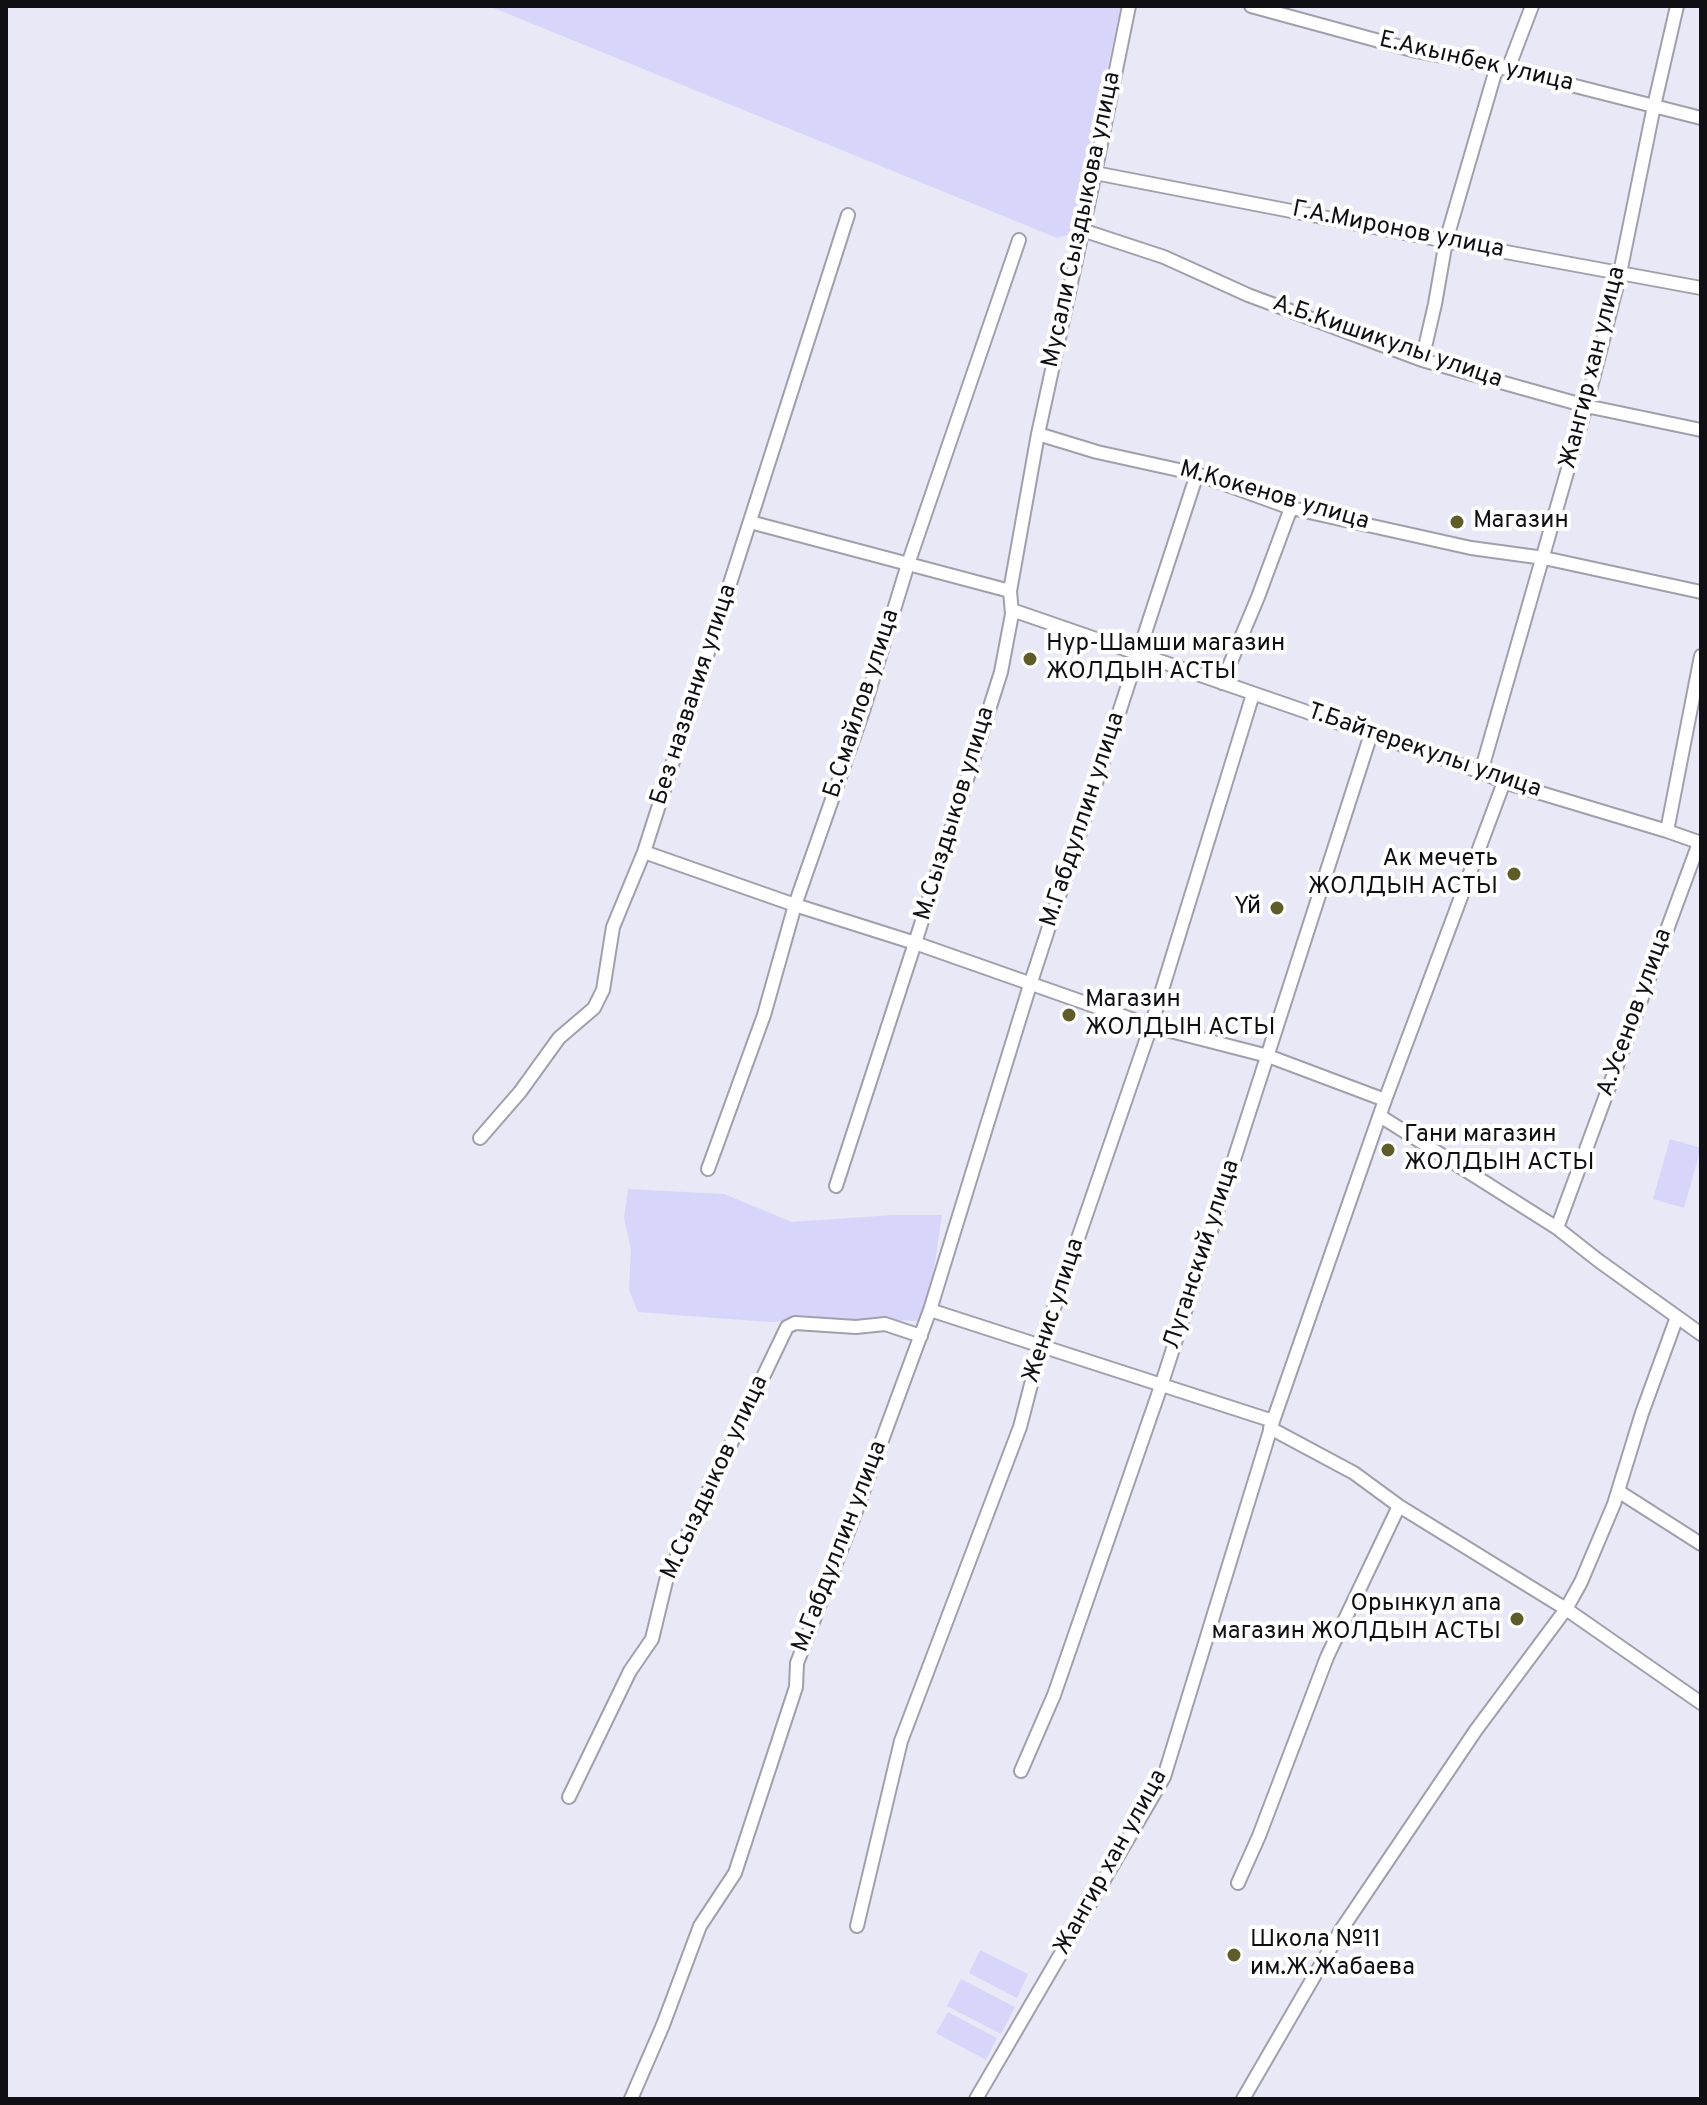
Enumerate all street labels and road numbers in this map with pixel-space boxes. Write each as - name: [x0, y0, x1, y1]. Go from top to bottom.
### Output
- street label: Е.Акынбек улица: [1376, 27, 1576, 99]
- street label: Мусали Сыздыкова улица: [1038, 69, 1128, 371]
- street label: Г.А.Миронов улица: [1290, 196, 1506, 266]
- street label: Жангир хан улица: [1555, 264, 1633, 472]
- street label: А.Б.Кишикулы улица: [1268, 290, 1506, 396]
- street label: М.Кокенов улица: [1176, 456, 1372, 538]
- street label: Без названия улица: [646, 581, 744, 809]
- street label: Б.Смайлов улица: [819, 606, 907, 802]
- street label: Т.Байтерекулы улица: [1303, 698, 1545, 806]
- street label: М.Сыздыков улица: [910, 704, 1002, 924]
- street label: М.Габдуллин улица: [1036, 709, 1132, 931]
- street label: А.Усенов улица: [1592, 925, 1680, 1101]
- street label: Луганский улица: [1159, 1157, 1247, 1353]
- street label: Женис улица: [1018, 1235, 1092, 1387]
- street label: М.Сыздыков улица: [656, 1371, 776, 1585]
- street label: М.Габдуллин улица: [787, 1437, 895, 1657]
- street label: Жангир хан улица: [1049, 1765, 1175, 1961]

